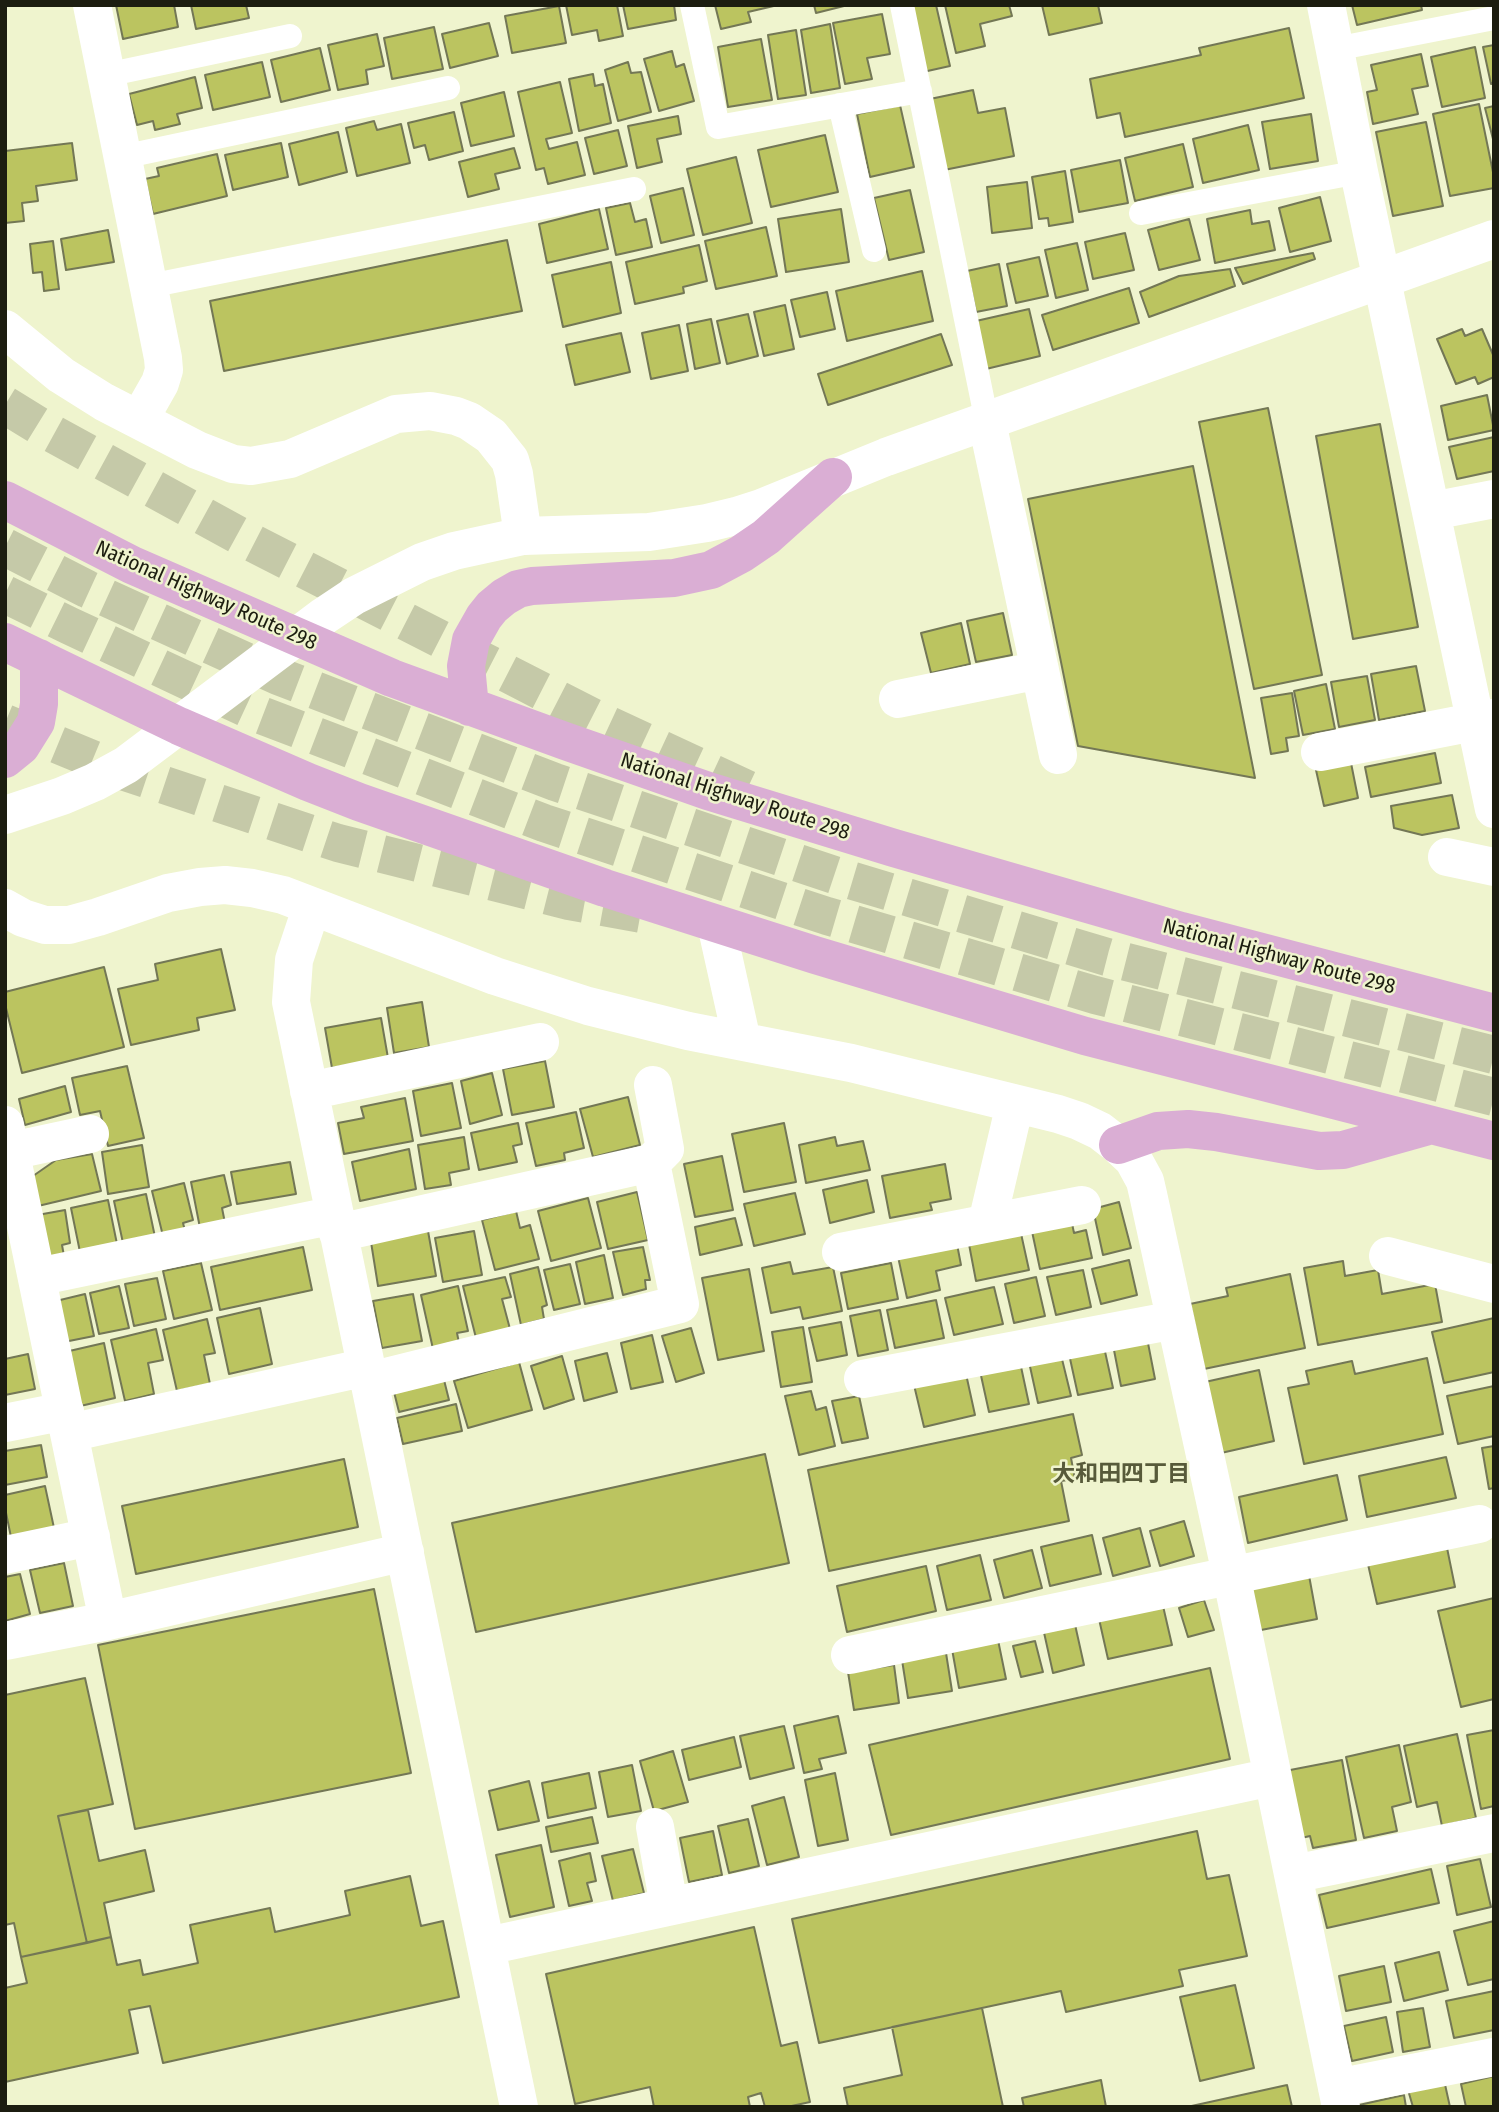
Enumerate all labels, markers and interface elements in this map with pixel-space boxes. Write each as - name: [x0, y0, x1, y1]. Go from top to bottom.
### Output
- street label: National Highway Route 298: [92, 536, 320, 656]
- street label: National Highway Route 298: [617, 748, 853, 846]
- street label: National Highway Route 298: [1160, 914, 1398, 1000]
- district label: 大和田四丁目: [1052, 1461, 1190, 1489]

